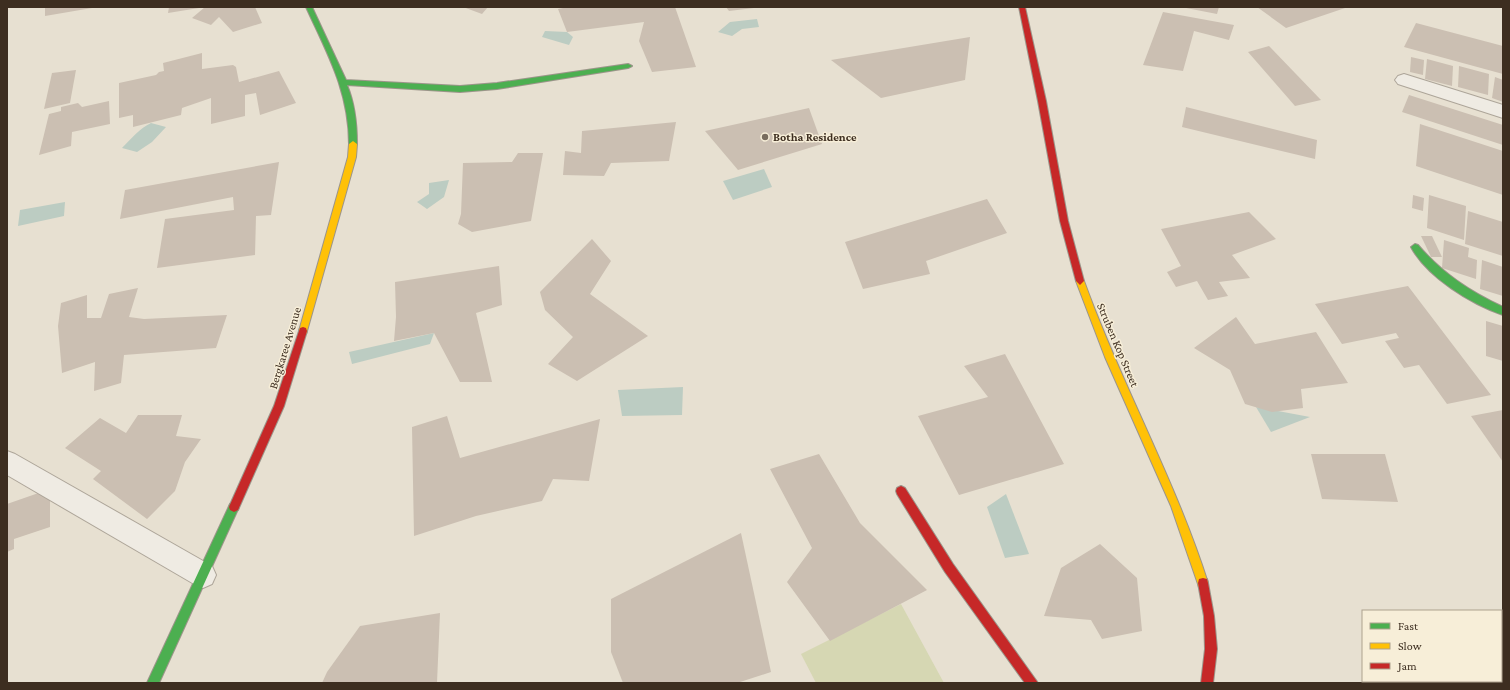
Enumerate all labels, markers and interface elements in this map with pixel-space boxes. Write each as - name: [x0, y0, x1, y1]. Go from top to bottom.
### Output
- place label: Botha Residence: [773, 130, 857, 144]
- marker: Botha Residence: [760, 132, 770, 142]
- street label: Struben Kop Street: [1094, 301, 1142, 390]
- street label: Bergkaree Avenue: [266, 305, 304, 391]
- legend: [1362, 610, 1502, 682]
- text: Fast: [1398, 619, 1419, 633]
- text: Slow: [1398, 639, 1422, 653]
- text: Jam: [1397, 659, 1417, 673]

